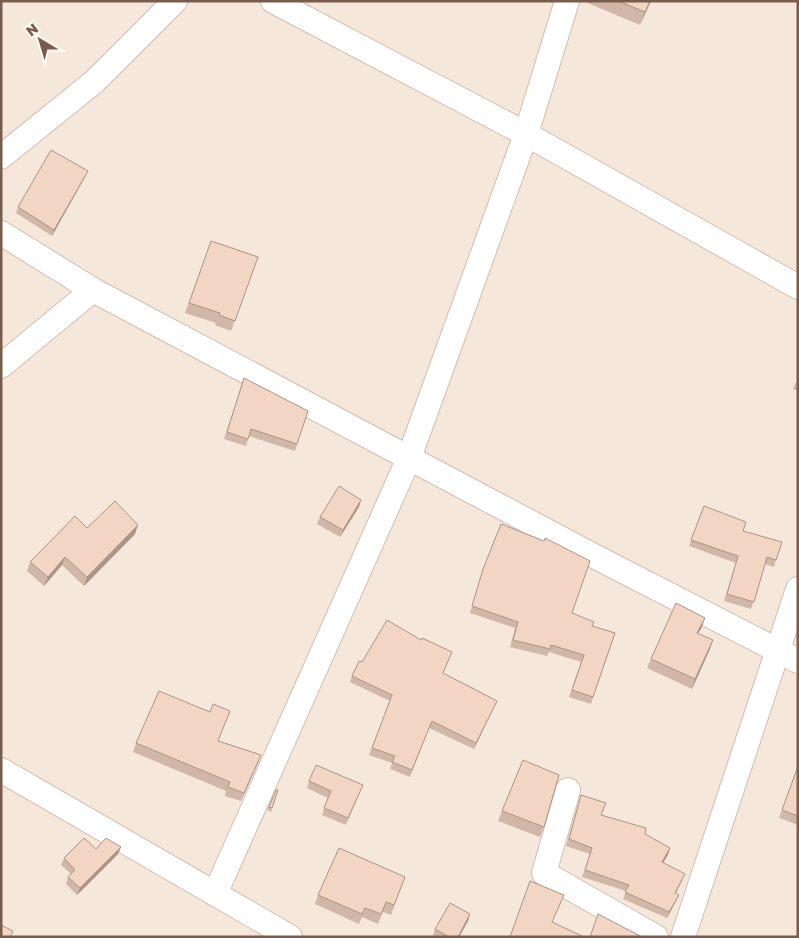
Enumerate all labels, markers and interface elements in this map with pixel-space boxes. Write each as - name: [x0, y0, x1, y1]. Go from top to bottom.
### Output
- north arrow: [15, 15, 65, 65]
- text: N: [22, 19, 41, 39]

